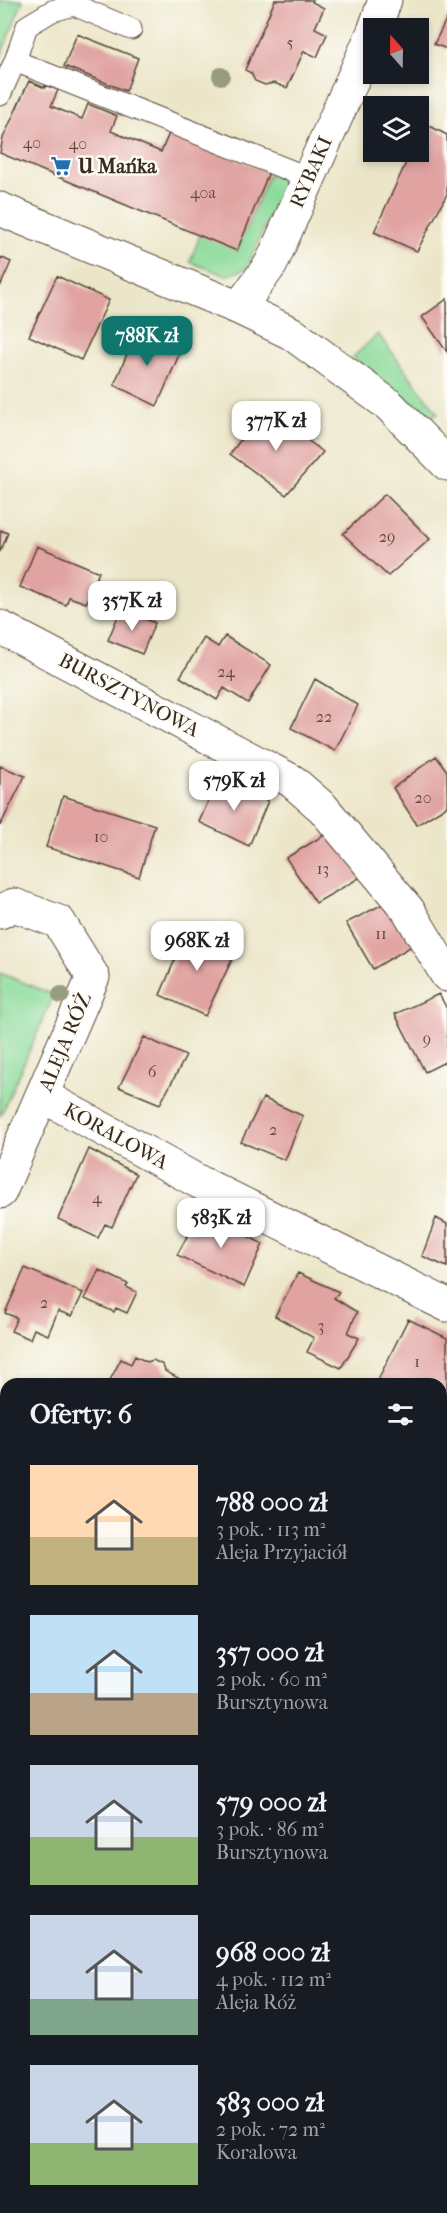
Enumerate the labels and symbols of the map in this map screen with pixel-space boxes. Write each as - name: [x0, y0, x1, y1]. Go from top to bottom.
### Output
- north arrow: [363, 18, 429, 84]
- house number: 5: [287, 33, 294, 52]
- house number: 40: [23, 133, 41, 152]
- street label: RYBAKI: [285, 133, 337, 211]
- house number: 40: [69, 134, 87, 153]
- supermarket icon: U Mańka: [49, 154, 73, 178]
- place label: U Mańka: [77, 155, 157, 178]
- house number: 40a: [190, 183, 216, 202]
- pin: 788K zł: [92, 316, 202, 367]
- pin: 377K zł: [221, 401, 331, 452]
- house number: 29: [379, 527, 395, 546]
- pin: 357K zł: [77, 581, 187, 632]
- street label: BURSZTYNOWA: [55, 648, 204, 742]
- house number: 24: [217, 662, 235, 681]
- house number: 22: [316, 707, 332, 726]
- pin: 579K zł: [179, 761, 289, 812]
- house number: 20: [414, 788, 432, 807]
- house number: 10: [94, 827, 108, 846]
- house number: 13: [317, 859, 329, 878]
- pin: 968K zł: [142, 921, 252, 972]
- house number: 11: [375, 924, 387, 943]
- street label: ALEJA RÓŻ: [32, 988, 96, 1096]
- house number: 9: [423, 1029, 431, 1048]
- house number: 6: [148, 1062, 157, 1081]
- street label: KORALOWA: [60, 1098, 173, 1175]
- house number: 2: [269, 1120, 277, 1139]
- house number: 4: [92, 1188, 102, 1207]
- pin: 583K zł: [166, 1198, 276, 1249]
- house number: 2: [40, 1293, 48, 1312]
- house number: 3: [318, 1316, 324, 1335]
- house number: 1: [414, 1352, 420, 1371]

